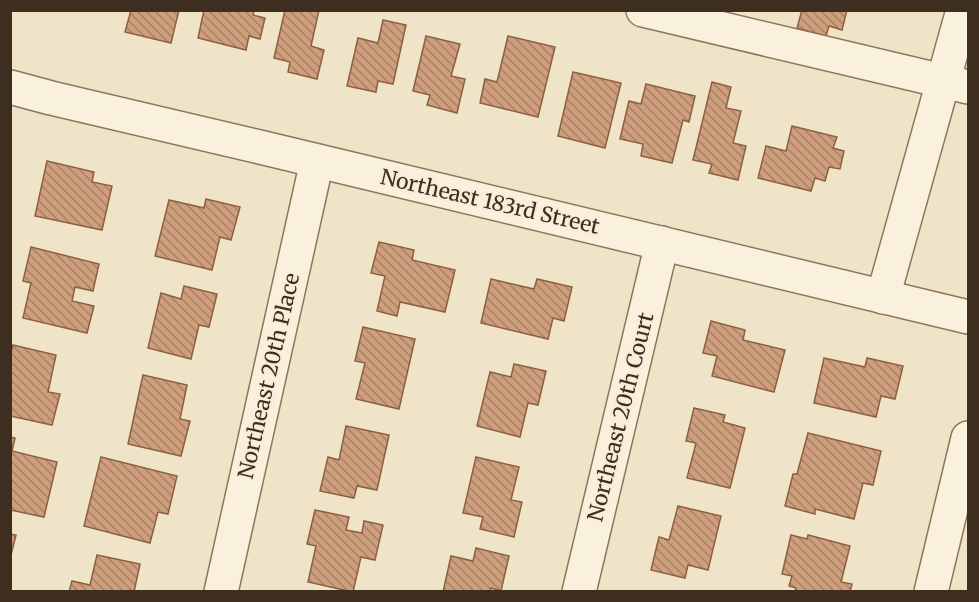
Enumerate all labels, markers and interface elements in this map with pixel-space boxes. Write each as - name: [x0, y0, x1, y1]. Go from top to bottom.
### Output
- street label: Northeast 183rd Street: [378, 163, 602, 240]
- street label: Northeast 20th Place: [232, 270, 305, 481]
- street label: Northeast 20th Court: [581, 310, 660, 524]

